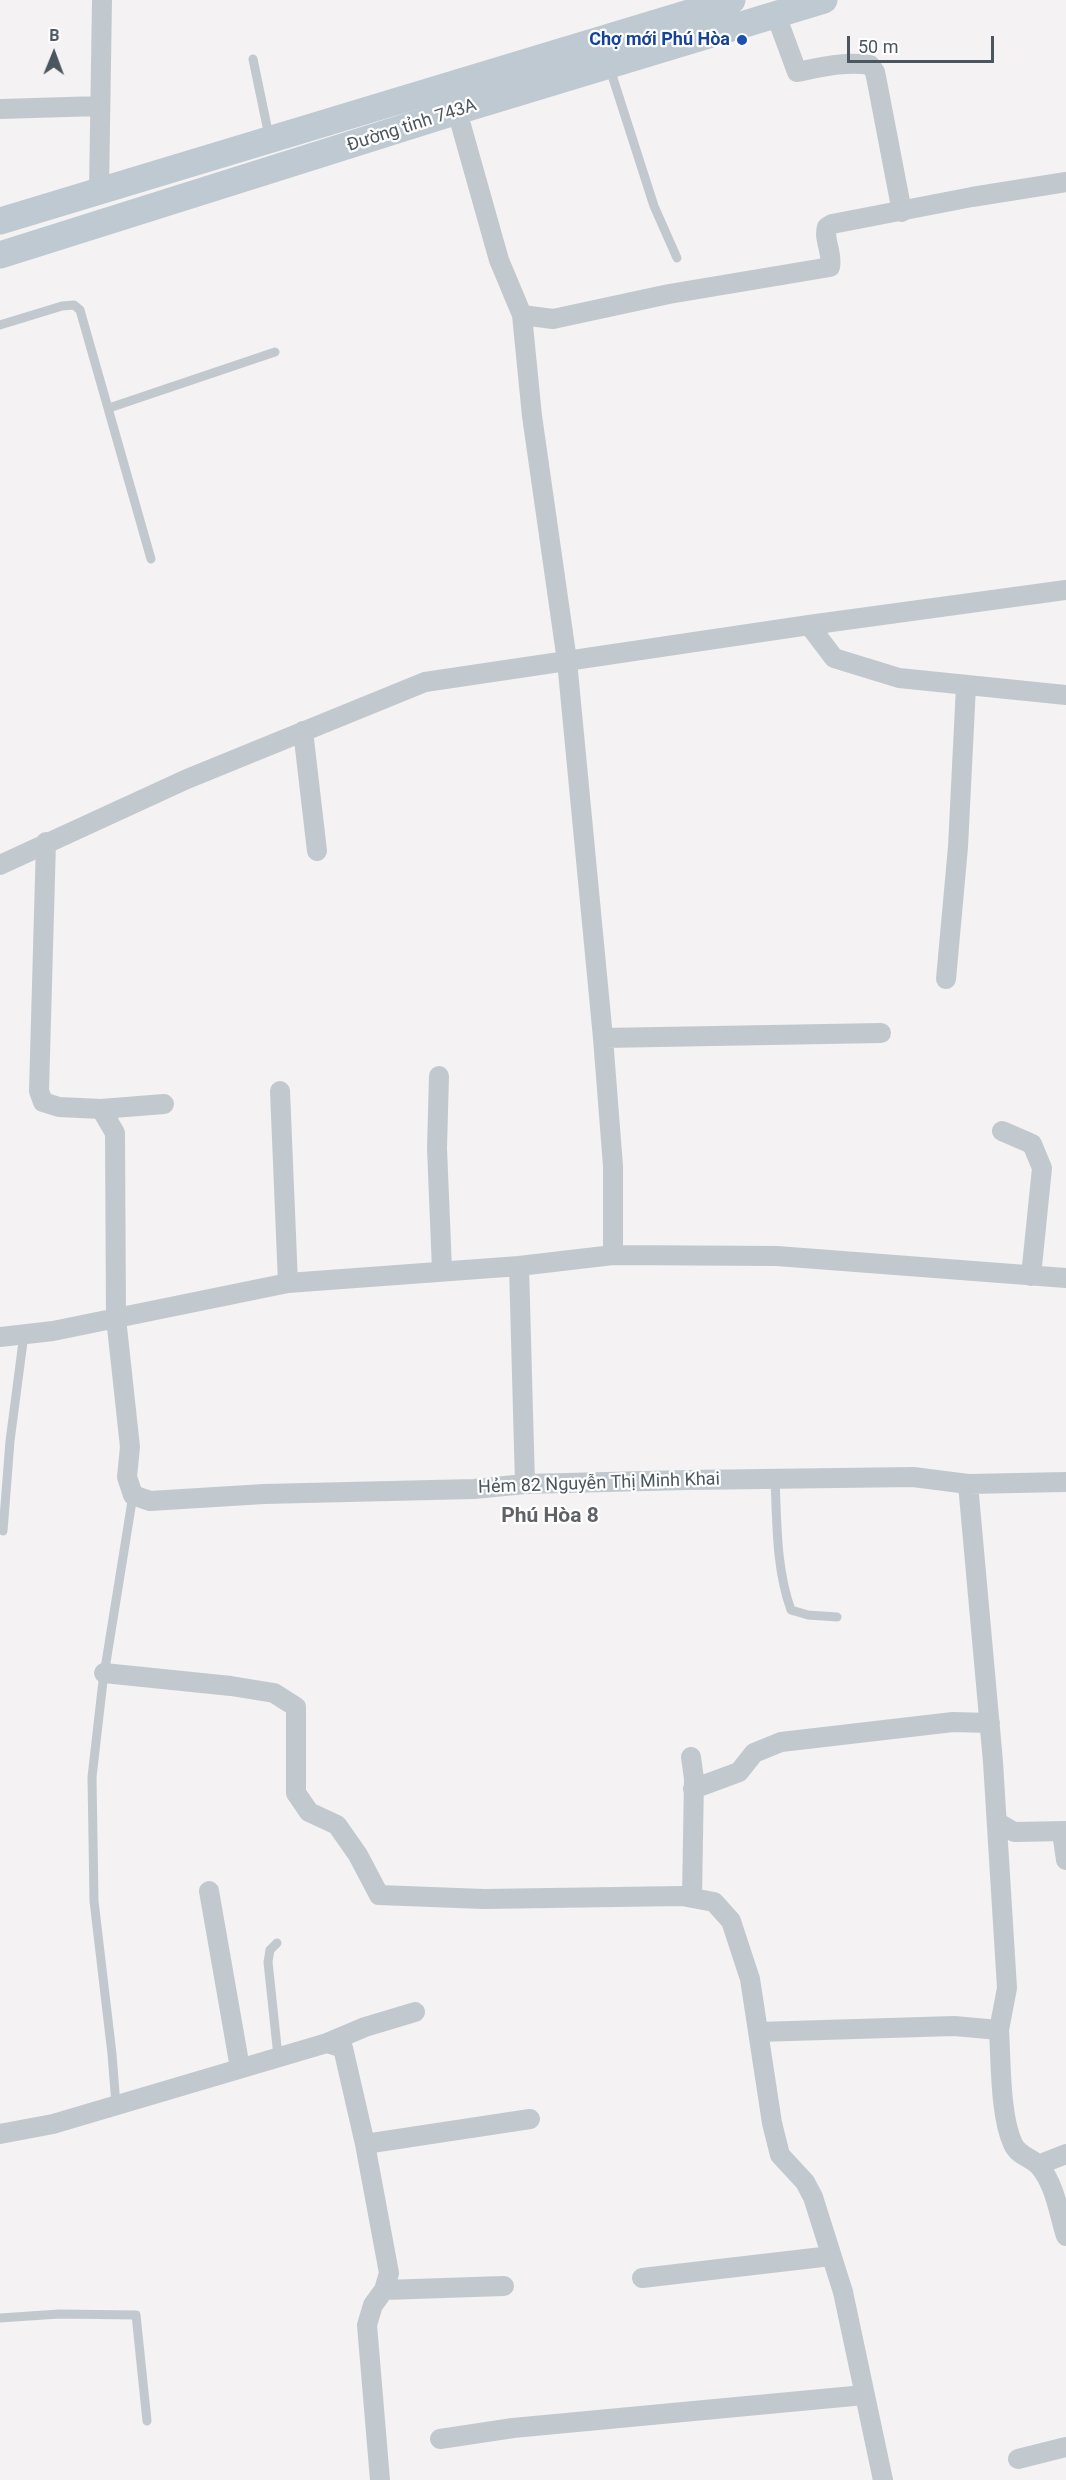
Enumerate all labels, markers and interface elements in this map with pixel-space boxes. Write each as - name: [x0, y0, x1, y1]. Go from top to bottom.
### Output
- north arrow: [24, 24, 84, 84]
- scale bar: [850, 24, 997, 62]
- text: B: [49, 26, 60, 45]
- place label: Chợ mới Phú Hòa: [589, 29, 730, 51]
- marker: Chợ mới Phú Hòa: [735, 33, 749, 47]
- text: 50 m: [858, 36, 898, 57]
- street label: Đường tỉnh 743A: [345, 95, 479, 157]
- street label: Hẻm 82 Nguyễn Thị Minh Khai: [478, 1469, 720, 1499]
- district label: Phú Hòa 8: [501, 1504, 599, 1530]

